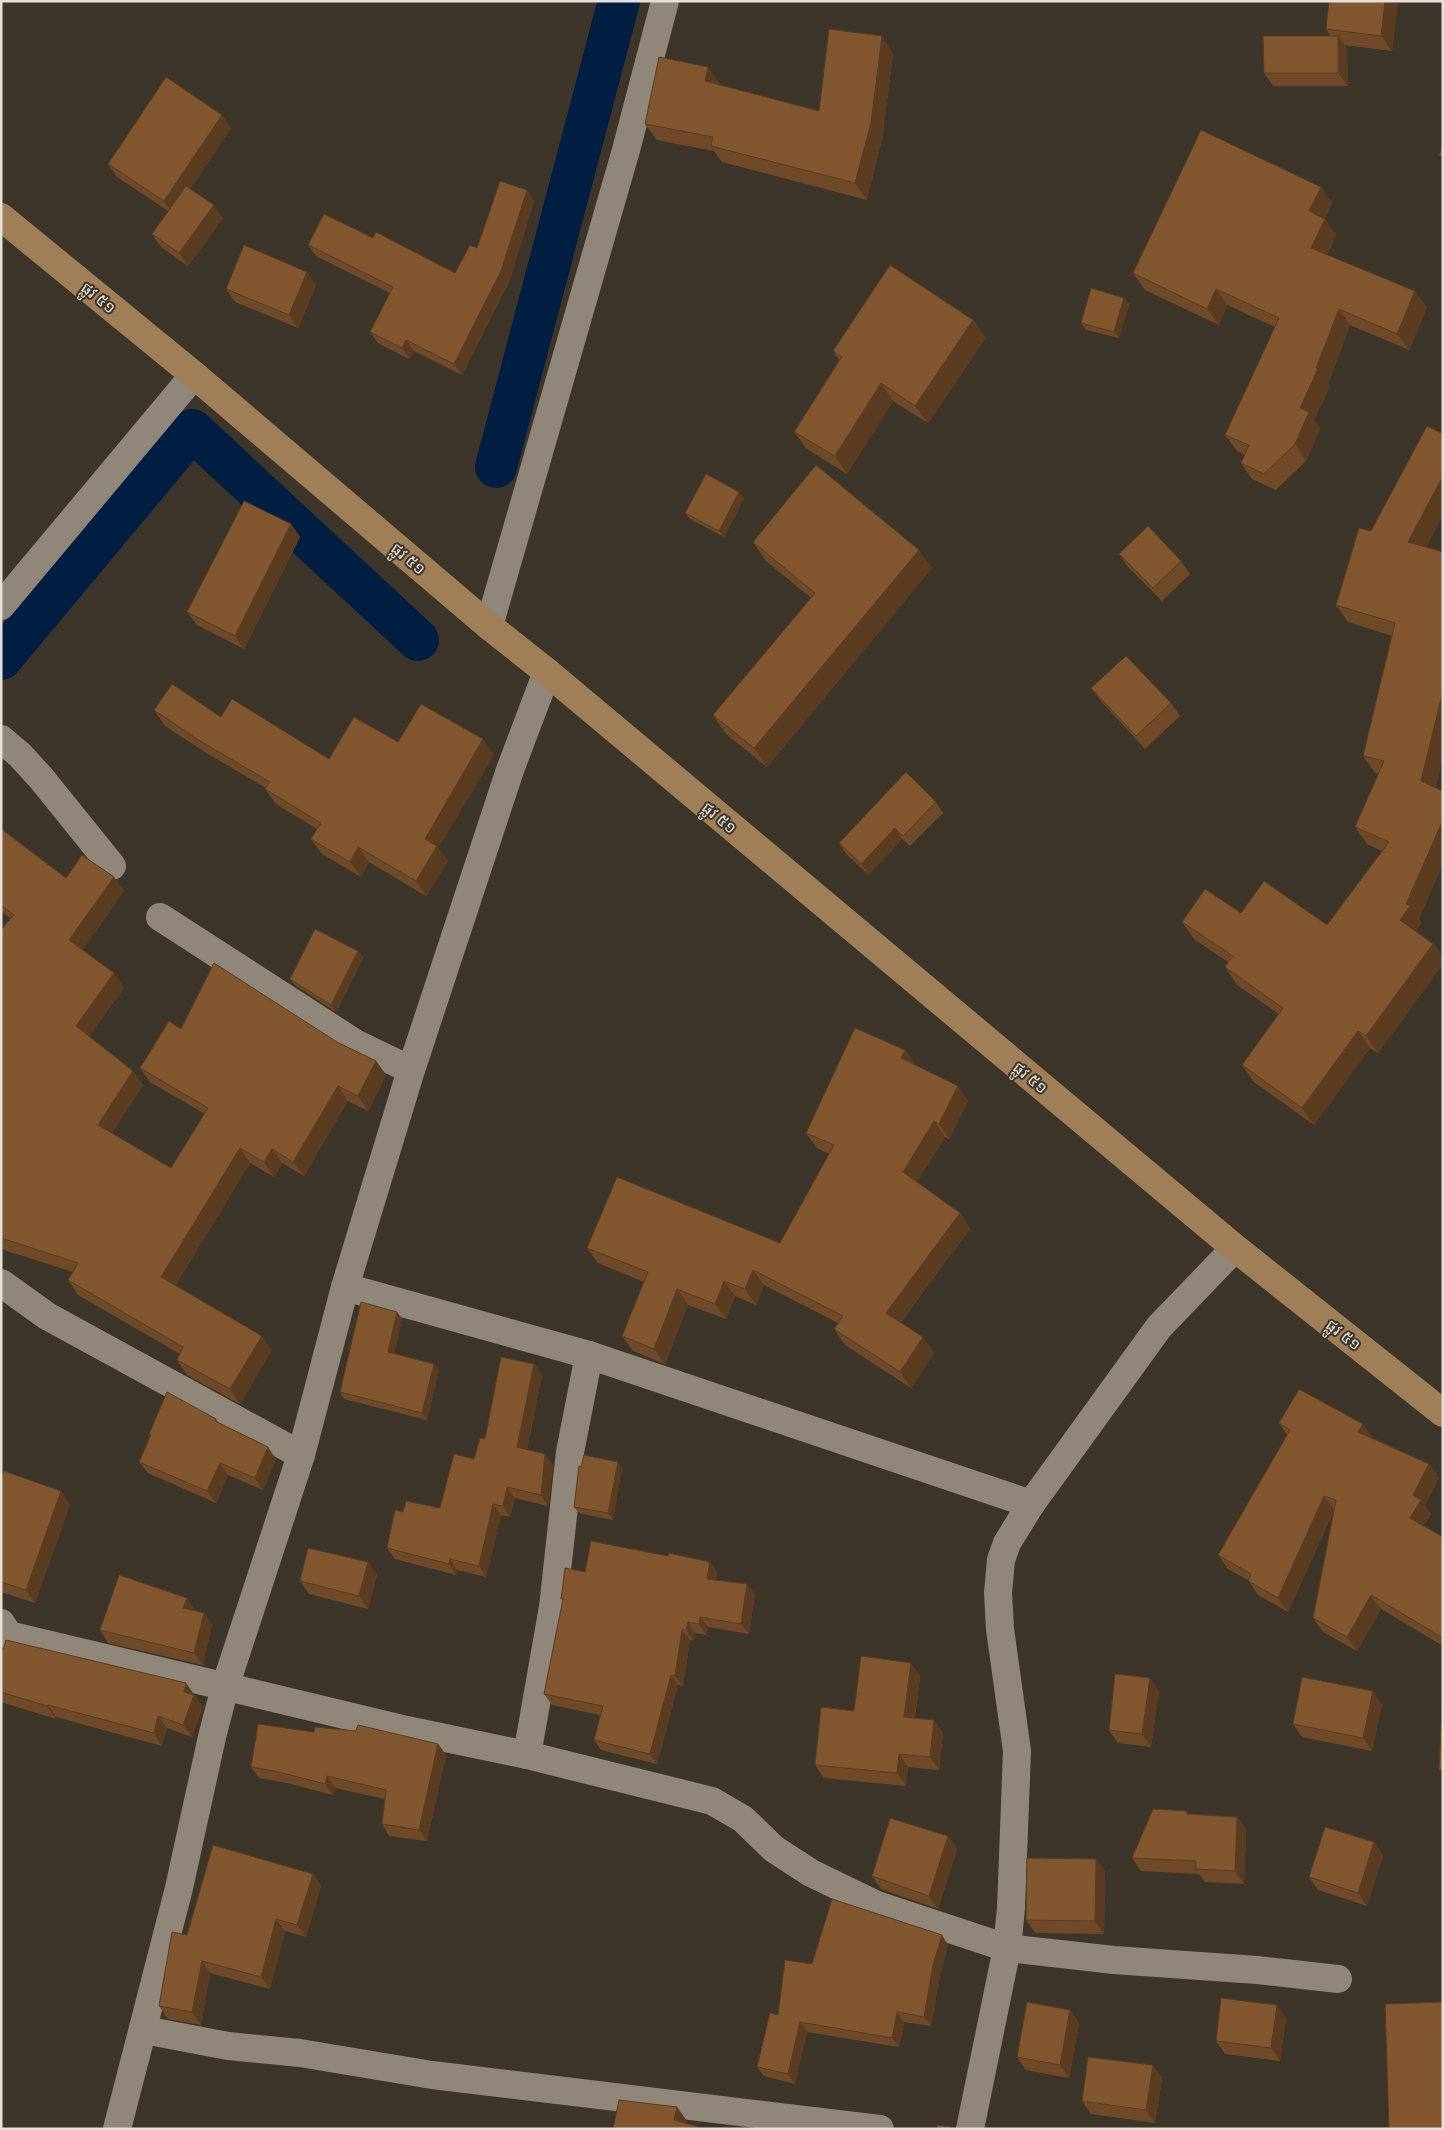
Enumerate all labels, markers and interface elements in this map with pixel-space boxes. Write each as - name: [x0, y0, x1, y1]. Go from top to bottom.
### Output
- street label: ផ្លូវ ៥១: [74, 277, 120, 321]
- street label: ផ្លូវ ៥១: [384, 538, 430, 582]
- street label: ផ្លូវ ៥១: [695, 797, 741, 841]
- street label: ផ្លូវ ៥១: [1006, 1057, 1052, 1101]
- street label: ផ្លូវ ៥១: [1319, 1314, 1365, 1358]

